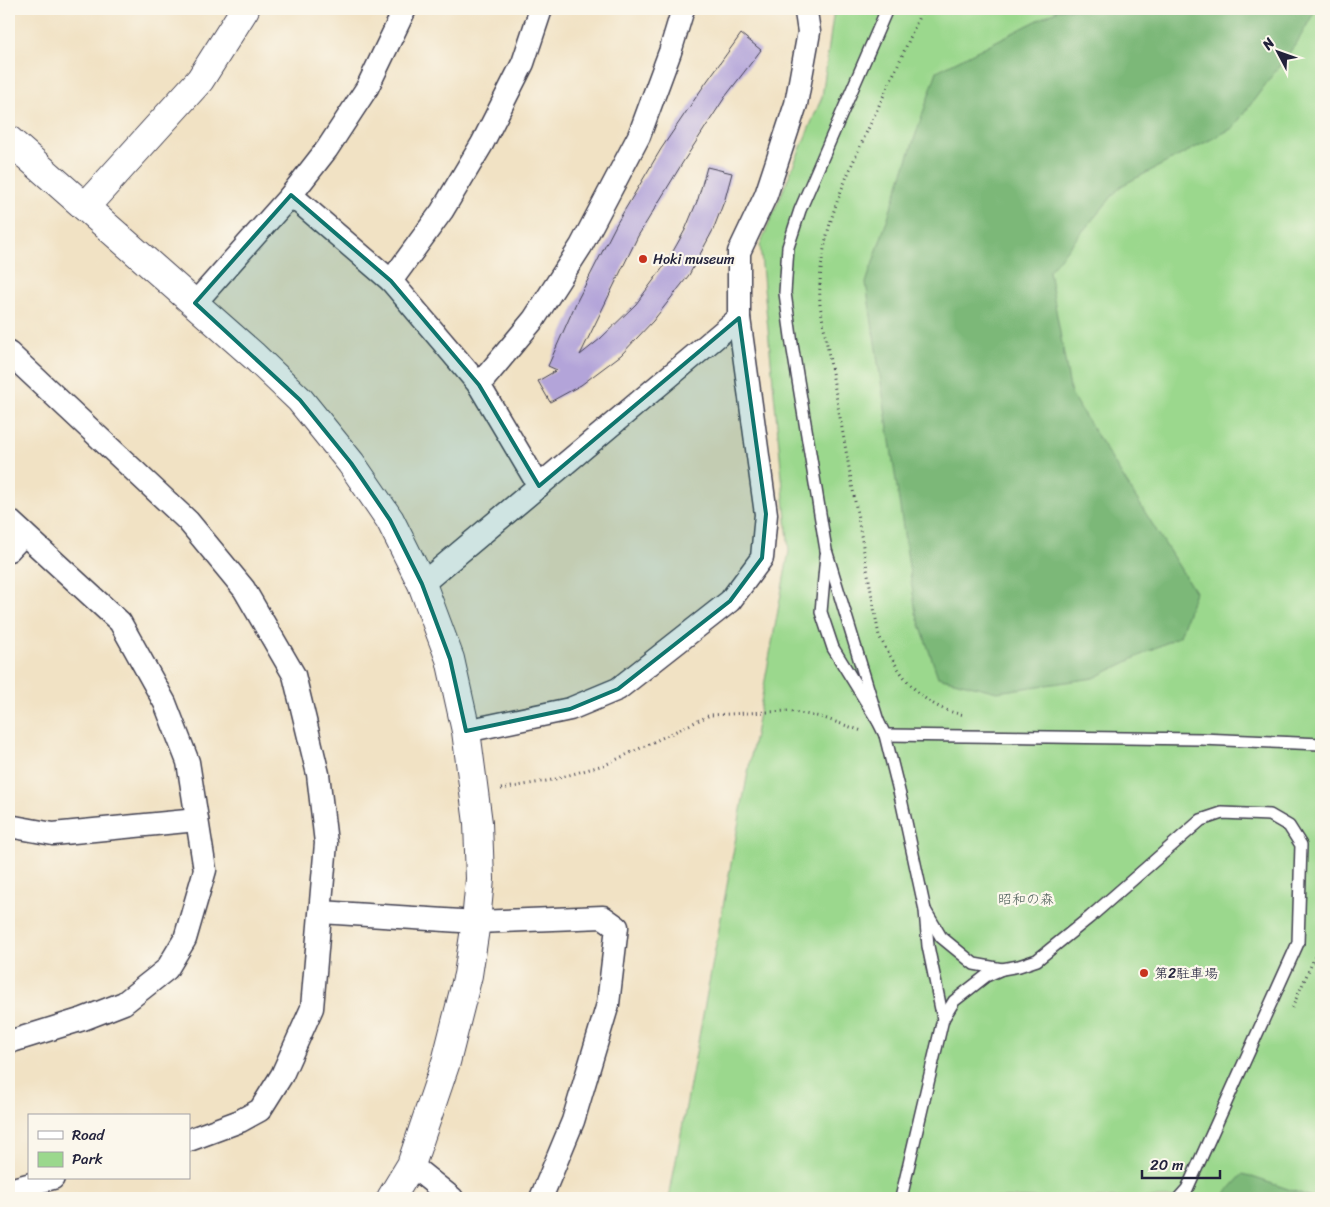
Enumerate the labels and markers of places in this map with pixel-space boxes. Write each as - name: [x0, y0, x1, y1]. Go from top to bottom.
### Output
- place label: Hoki museum: [653, 247, 735, 272]
- marker: Hoki museum: [637, 253, 649, 265]
- place label: 第2駐車場: [1154, 961, 1218, 986]
- marker: 第2駐車場: [1138, 967, 1150, 979]

